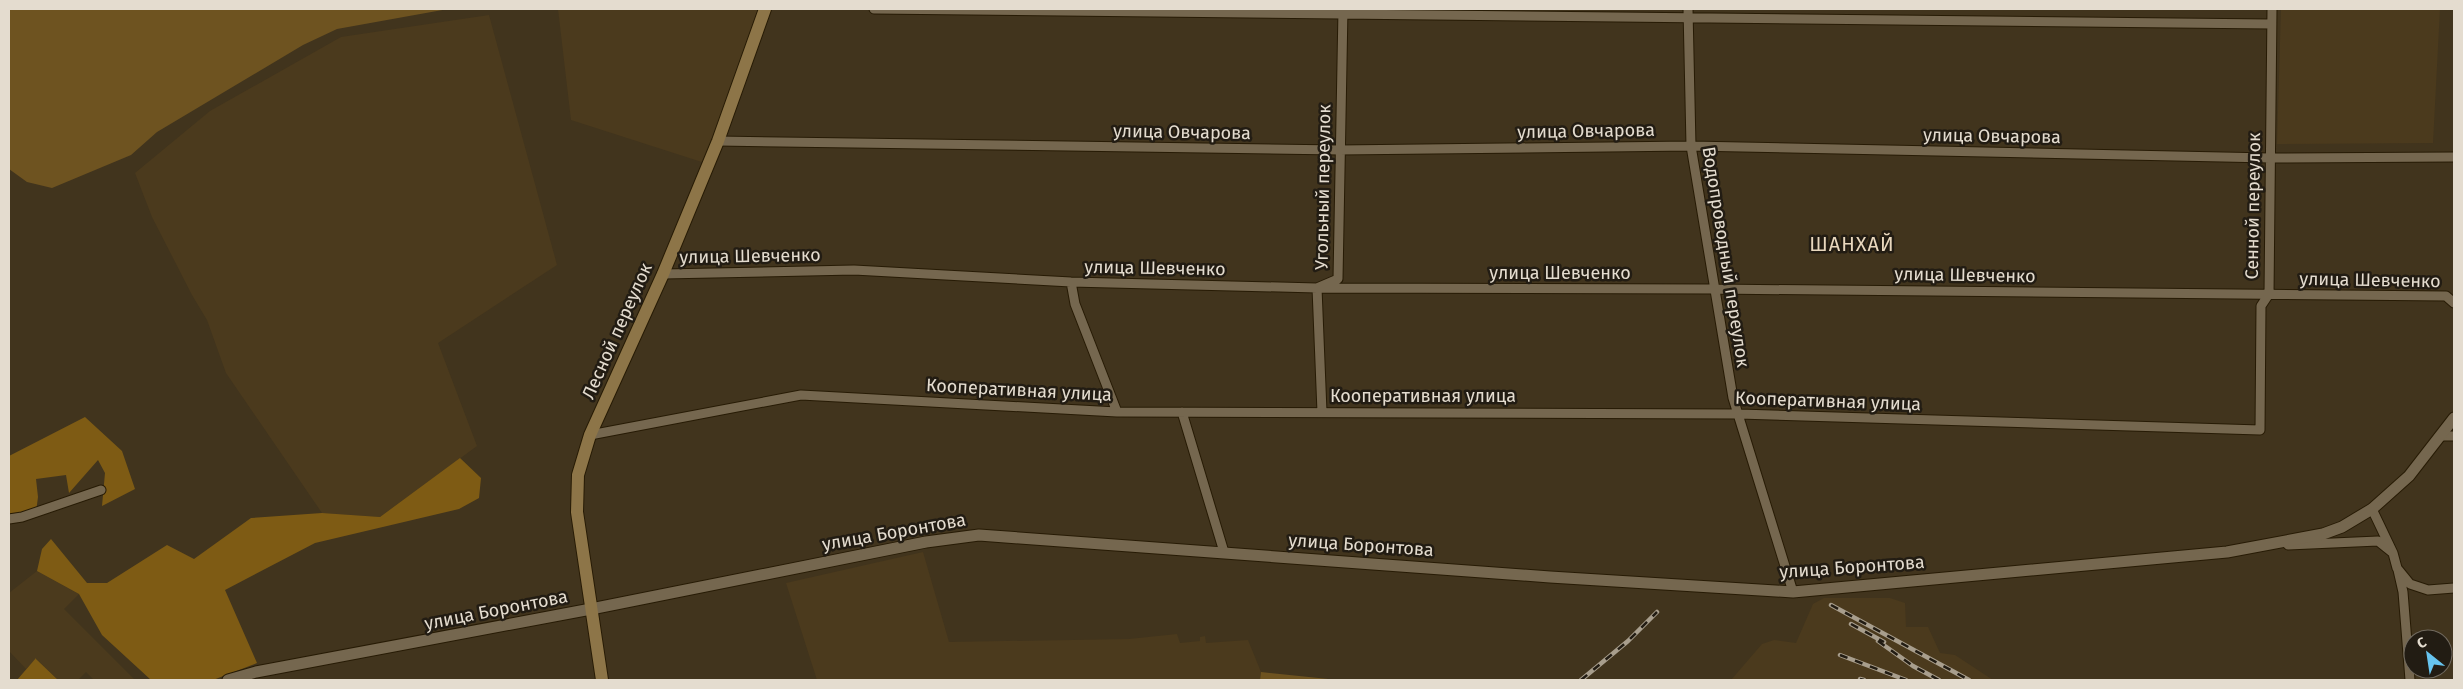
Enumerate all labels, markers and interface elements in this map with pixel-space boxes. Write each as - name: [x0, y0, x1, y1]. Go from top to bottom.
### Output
- street label: Угольный переулок: [1311, 103, 1335, 270]
- street label: улица Овчарова: [1517, 119, 1655, 143]
- street label: улица Овчарова: [1113, 120, 1251, 144]
- street label: улица Овчарова: [1923, 124, 2061, 148]
- street label: Сенной переулок: [2241, 132, 2265, 280]
- street label: Водопроводный переулок: [1698, 145, 1754, 370]
- district label: ШАНХАЙ: [1809, 232, 1895, 256]
- street label: улица Шевченко: [679, 244, 821, 268]
- street label: улица Шевченко: [1084, 256, 1226, 280]
- street label: Лесной переулок: [577, 259, 657, 403]
- street label: улица Шевченко: [1489, 262, 1631, 284]
- street label: улица Шевченко: [1894, 263, 2036, 287]
- street label: улица Шевченко: [2299, 268, 2441, 292]
- street label: Кооперативная улица: [925, 374, 1113, 406]
- street label: Кооперативная улица: [1330, 385, 1516, 407]
- street label: Кооперативная улица: [1735, 387, 1921, 415]
- street label: улица Боронтова: [820, 509, 968, 555]
- street label: улица Боронтова: [1288, 529, 1434, 561]
- street label: улица Боронтова: [1779, 551, 1925, 583]
- street label: улица Боронтова: [422, 585, 570, 635]
- north arrow: [2403, 629, 2453, 679]
- text: С: [2414, 634, 2429, 653]

